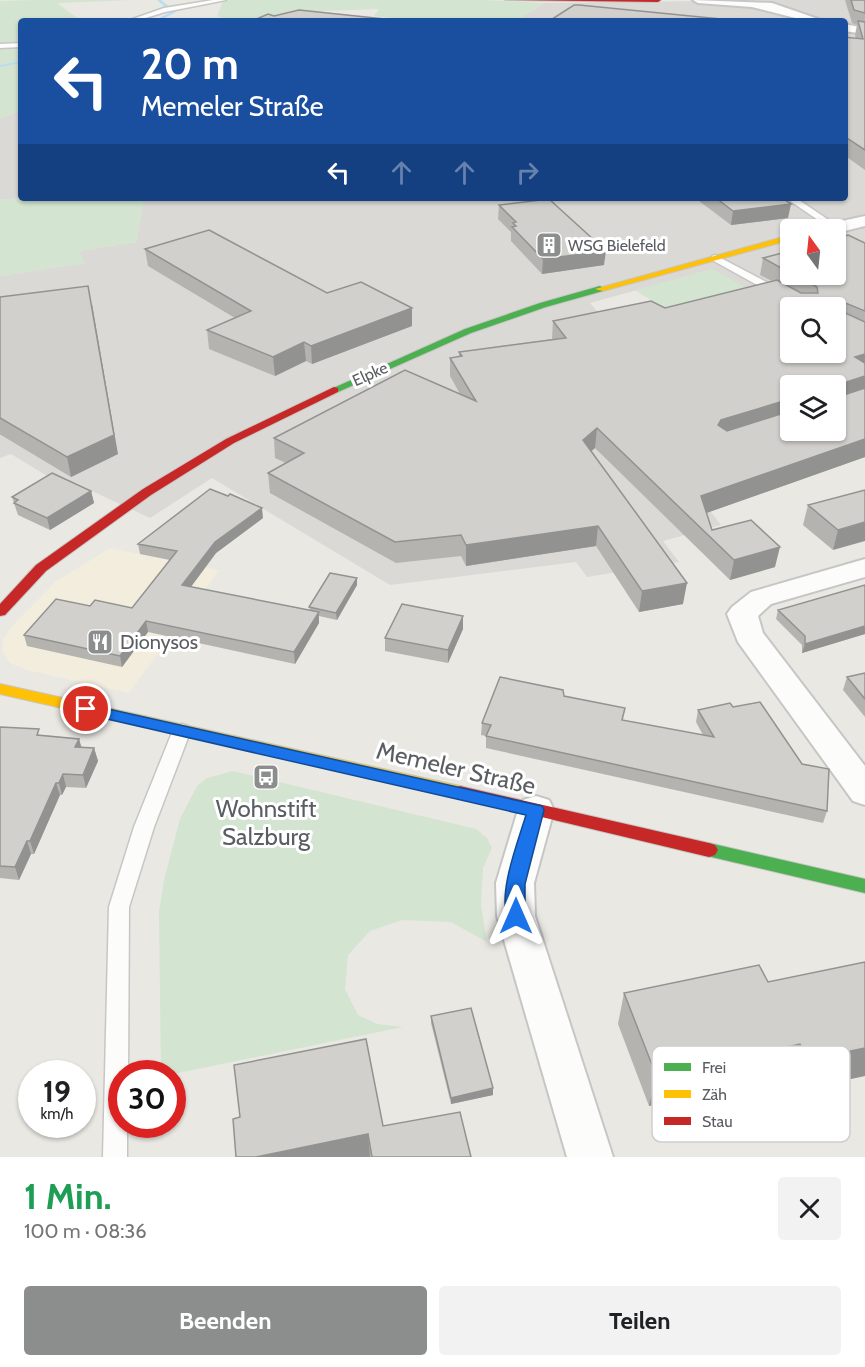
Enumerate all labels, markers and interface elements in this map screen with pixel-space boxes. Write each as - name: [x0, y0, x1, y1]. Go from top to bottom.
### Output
- text: 20 m: [141, 38, 239, 90]
- icon: left: [42, 42, 120, 120]
- text: Memeler Straße: [141, 90, 324, 123]
- icon: left: [322, 156, 355, 189]
- icon: ahead: [385, 156, 418, 189]
- icon: ahead: [448, 156, 481, 189]
- icon: right: [511, 156, 544, 189]
- north arrow: [780, 219, 846, 285]
- map controls: [780, 219, 846, 441]
- building icon: WSG Bielefeld: [534, 230, 564, 260]
- place label: WSG Bielefeld: [568, 236, 666, 255]
- button: search: [780, 297, 846, 363]
- street label: Elpke: [349, 358, 391, 390]
- button: layers: [780, 375, 846, 441]
- restaurant icon: Dionysos: [85, 627, 115, 657]
- place label: Dionysos: [120, 630, 198, 654]
- pin: [60, 683, 111, 734]
- icon: arrive: [69, 692, 102, 725]
- street label: Memeler Straße: [374, 736, 538, 800]
- bus stop icon: Wohnstift Salzburg: [251, 762, 281, 792]
- place label: Wohnstift Salzburg: [216, 794, 316, 851]
- position arrow: [484, 884, 548, 948]
- legend: [652, 1046, 850, 1142]
- text: Frei: [702, 1058, 726, 1077]
- speed limit sign: 30: [108, 1060, 186, 1138]
- text: 19: [43, 1073, 71, 1110]
- text: Zäh: [702, 1085, 727, 1104]
- text: km/h: [41, 1105, 73, 1123]
- text: Stau: [702, 1112, 733, 1131]
- text: 1 Min.: [24, 1174, 112, 1218]
- button: close: [778, 1177, 841, 1240]
- text: 100 m · 08:36: [24, 1219, 147, 1243]
- button: Beenden: [24, 1286, 427, 1355]
- button: Teilen: [439, 1286, 841, 1355]

